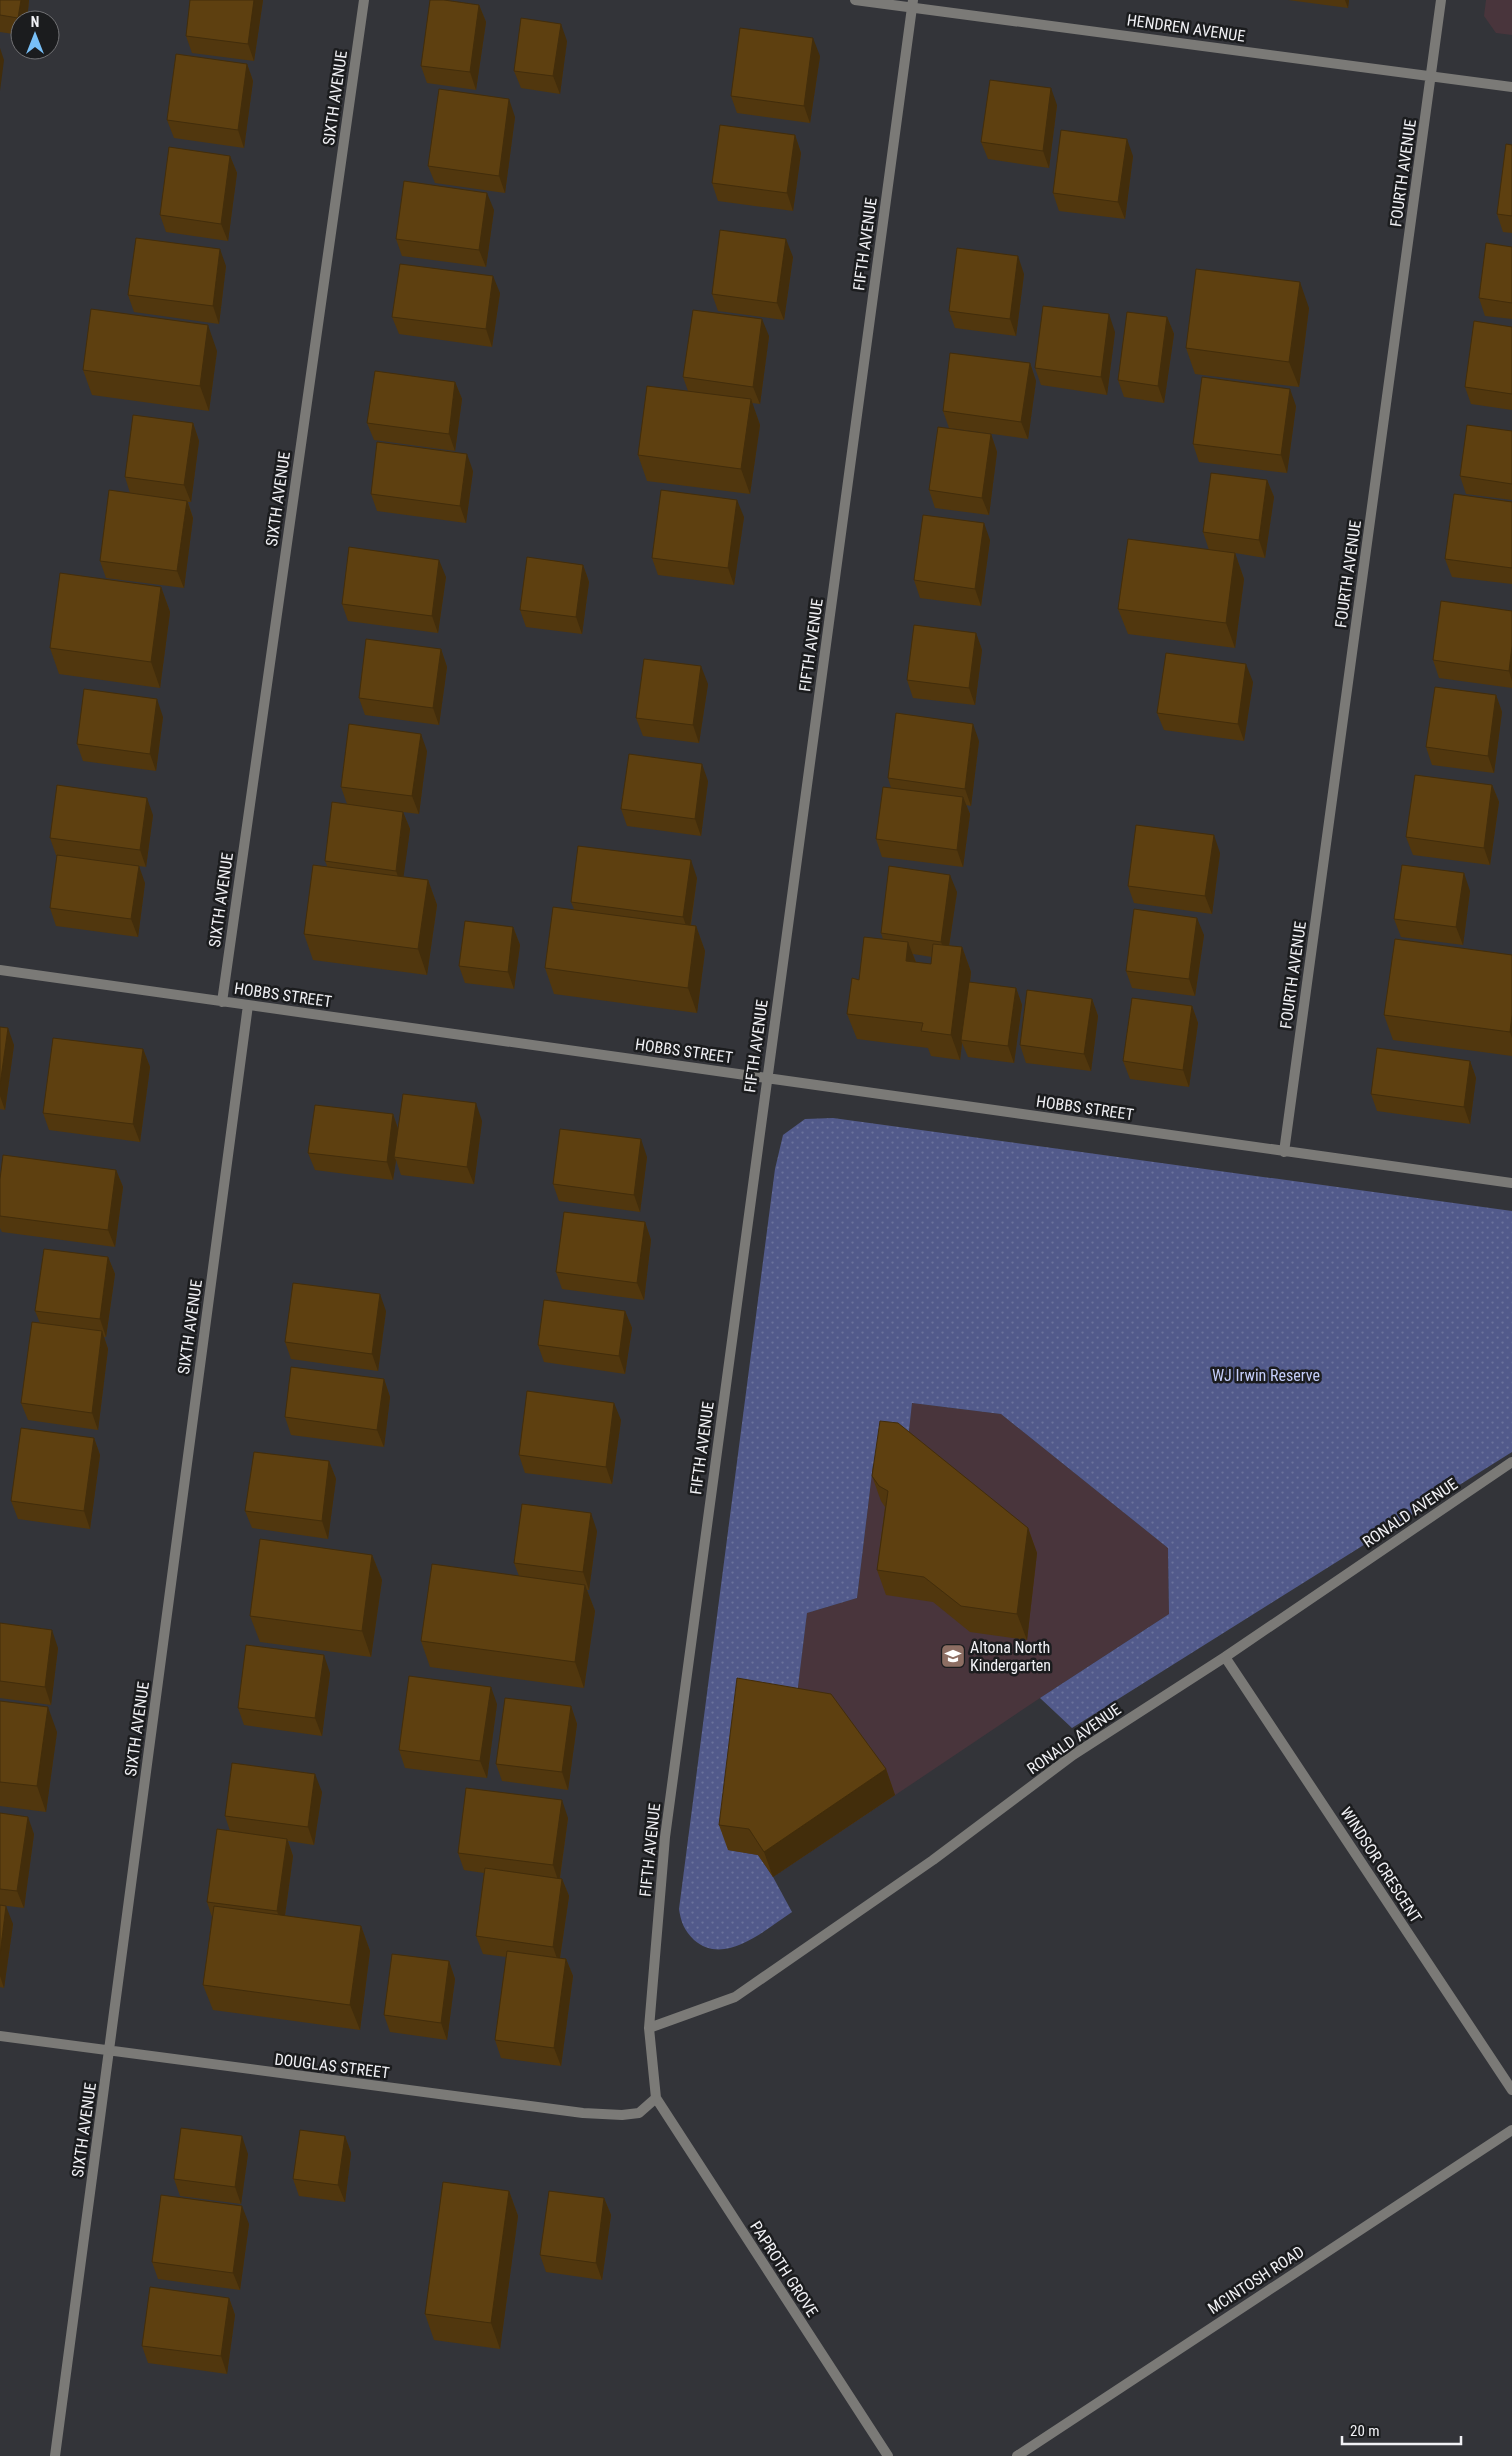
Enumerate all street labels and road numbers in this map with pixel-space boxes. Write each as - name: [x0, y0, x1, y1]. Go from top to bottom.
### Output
- street label: HENDREN AVENUE: [1126, 10, 1246, 46]
- street label: SIXTH AVENUE: [319, 49, 351, 147]
- street label: FOURTH AVENUE: [1386, 118, 1420, 228]
- street label: FIFTH AVENUE: [849, 196, 881, 292]
- street label: SIXTH AVENUE: [262, 450, 294, 548]
- street label: FOURTH AVENUE: [1331, 519, 1365, 629]
- street label: FIFTH AVENUE: [795, 597, 827, 693]
- street label: SIXTH AVENUE: [205, 851, 237, 949]
- street label: FOURTH AVENUE: [1276, 920, 1310, 1030]
- street label: HOBBS STREET: [233, 979, 333, 1011]
- street label: FIFTH AVENUE: [740, 998, 772, 1094]
- street label: HOBBS STREET: [634, 1035, 734, 1067]
- street label: HOBBS STREET: [1035, 1092, 1135, 1124]
- street label: SIXTH AVENUE: [174, 1278, 206, 1376]
- street label: FIFTH AVENUE: [686, 1400, 718, 1496]
- street label: RONALD AVENUE: [1359, 1474, 1461, 1552]
- street label: SIXTH AVENUE: [121, 1680, 153, 1778]
- street label: RONALD AVENUE: [1023, 1700, 1125, 1778]
- street label: FIFTH AVENUE: [636, 1802, 664, 1898]
- street label: WINDSOR CRESCENT: [1336, 1804, 1426, 1926]
- street label: DOUGLAS STREET: [273, 2050, 391, 2082]
- street label: SIXTH AVENUE: [68, 2081, 100, 2179]
- street label: PAPROTH GROVE: [746, 2218, 822, 2320]
- street label: MCINTOSH ROAD: [1204, 2242, 1308, 2318]

